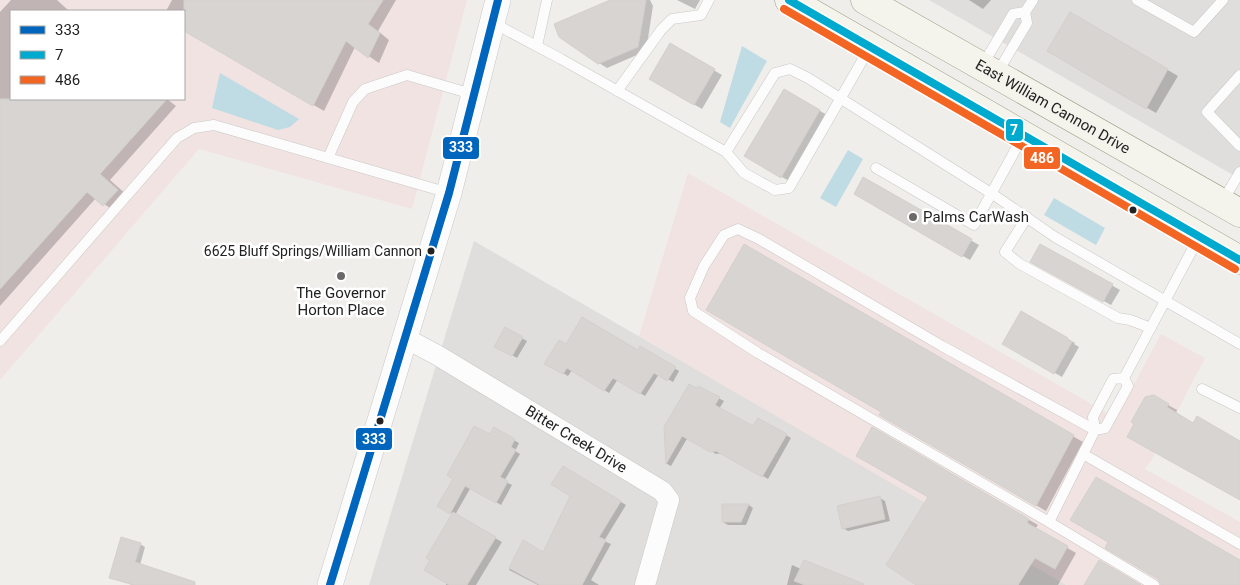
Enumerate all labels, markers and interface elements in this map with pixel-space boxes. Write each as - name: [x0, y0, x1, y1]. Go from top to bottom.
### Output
- legend: [10, 10, 185, 100]
- text: 333: [55, 21, 80, 39]
- text: 7: [55, 46, 63, 64]
- street label: East William Cannon Drive: [972, 56, 1133, 158]
- text: 486: [55, 71, 80, 89]
- line badge: 7: [1005, 118, 1024, 142]
- text: 7: [1010, 122, 1018, 138]
- line badge: 333: [442, 136, 480, 160]
- text: 333: [449, 139, 473, 155]
- line badge: 486: [1023, 146, 1061, 170]
- text: 486: [1030, 150, 1054, 166]
- unlabelled marker: [1128, 205, 1138, 215]
- place label: Palms CarWash: [923, 208, 1029, 226]
- marker: Palms CarWash: [907, 211, 919, 223]
- place label: 6625 Bluff Springs/William Cannon: [204, 243, 422, 259]
- marker: 6625 Bluff Springs/William Cannon: [426, 246, 436, 256]
- marker: The Governor Horton Place: [335, 270, 347, 282]
- place label: The Governor Horton Place: [296, 284, 386, 319]
- street label: Bitter Creek Drive: [522, 402, 630, 477]
- unlabelled marker: [375, 416, 385, 426]
- line badge: 333: [355, 427, 393, 451]
- text: 333: [362, 431, 386, 447]

